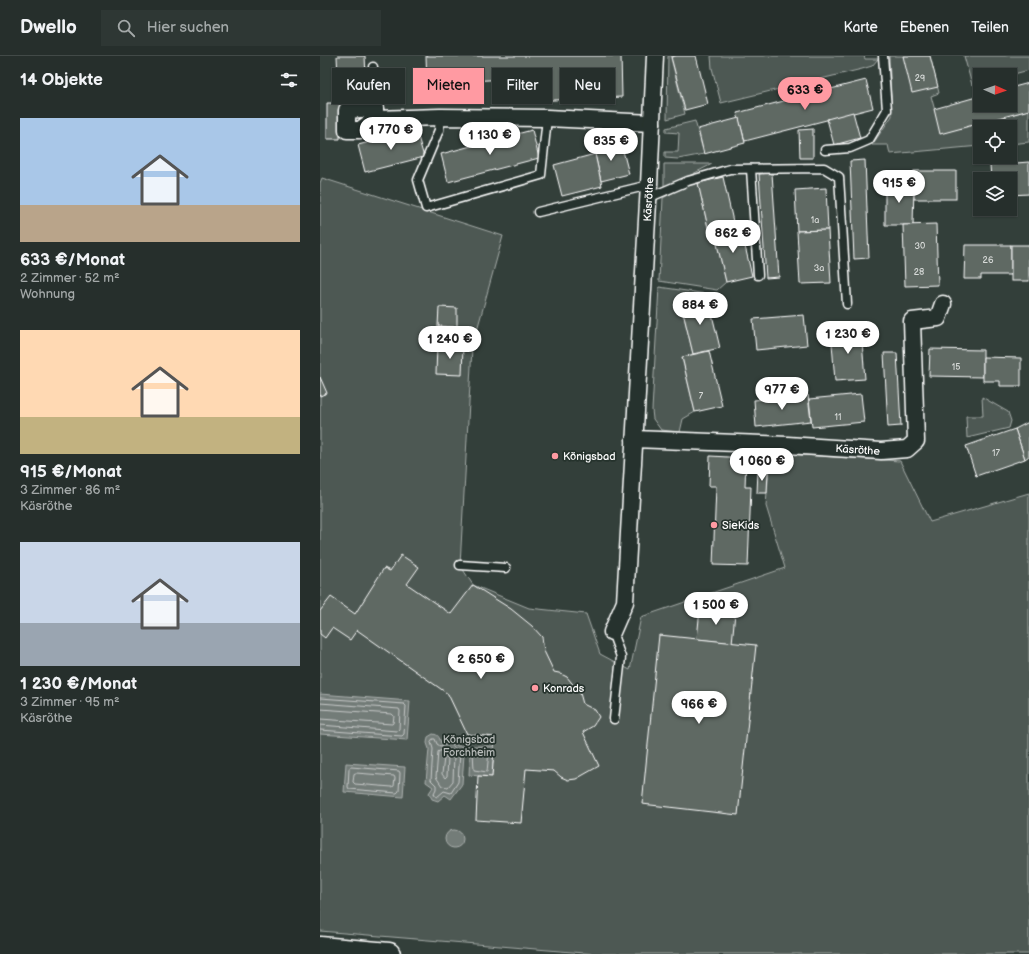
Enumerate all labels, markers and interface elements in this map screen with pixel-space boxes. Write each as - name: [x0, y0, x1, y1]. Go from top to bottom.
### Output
- search box: [101, 10, 381, 46]
- text: Dwello: [20, 16, 77, 39]
- icon: search: [115, 17, 137, 39]
- text: Hier suchen: [147, 18, 229, 37]
- text: Karte: [844, 19, 878, 36]
- text: Ebenen: [900, 19, 949, 36]
- text: Teilen: [971, 19, 1009, 36]
- chip: Kaufen: [332, 68, 405, 104]
- chip: Mieten: [413, 68, 484, 104]
- chip: Filter: [492, 68, 552, 104]
- chip: Neu: [560, 68, 615, 104]
- north arrow: [973, 68, 1017, 112]
- map controls: [973, 68, 1017, 216]
- icon: filters: [278, 69, 300, 91]
- text: 14 Objekte: [20, 70, 103, 90]
- house number: 29: [915, 73, 925, 84]
- pin: 633 €: [777, 77, 833, 111]
- text: 633 €: [787, 82, 823, 98]
- pin: 1 770 €: [354, 117, 428, 151]
- button: locate: [973, 120, 1017, 164]
- text: 1 770 €: [369, 122, 413, 138]
- pin: 1 130 €: [453, 122, 527, 156]
- text: 1 130 €: [468, 127, 512, 143]
- pin: 835 €: [583, 128, 639, 162]
- text: 835 €: [593, 133, 629, 149]
- icon: home: [124, 144, 196, 216]
- pin: 915 €: [871, 170, 927, 204]
- button: layers: [973, 172, 1017, 216]
- text: 915 €: [882, 175, 916, 191]
- street label: Käsröthe: [640, 176, 656, 222]
- house number: 1a: [811, 215, 819, 226]
- pin: 862 €: [705, 220, 761, 254]
- text: 862 €: [715, 225, 751, 241]
- house number: 30: [915, 241, 925, 252]
- text: 633 €/Monat: [20, 250, 125, 270]
- house number: 26: [983, 255, 994, 266]
- house number: 3a: [814, 263, 824, 274]
- house number: 28: [914, 267, 924, 278]
- text: 2 Zimmer · 52 m²: [20, 270, 120, 286]
- text: Wohnung: [20, 286, 75, 302]
- pin: 884 €: [672, 292, 728, 326]
- text: 884 €: [682, 297, 718, 313]
- pin: 1 230 €: [811, 321, 885, 355]
- pin: 1 240 €: [413, 326, 487, 360]
- text: 1 230 €: [825, 326, 871, 342]
- text: 1 240 €: [427, 331, 473, 347]
- icon: home: [124, 356, 196, 428]
- house number: 15: [952, 362, 960, 373]
- pin: 977 €: [754, 377, 810, 411]
- text: 977 €: [764, 382, 800, 398]
- house number: 7: [699, 391, 704, 402]
- house number: 11: [835, 412, 841, 423]
- street label: Käsröthe: [835, 442, 881, 457]
- pin: 1 060 €: [725, 448, 799, 482]
- house number: 17: [992, 448, 1001, 459]
- place label: Königsbad: [563, 450, 615, 463]
- marker: Königsbad: [550, 451, 560, 461]
- text: 1 060 €: [739, 453, 785, 469]
- text: 915 €/Monat: [20, 462, 122, 482]
- text: 3 Zimmer · 86 m²: [20, 482, 120, 498]
- text: Käsröthe: [20, 498, 73, 514]
- place label: SieKids: [722, 519, 760, 532]
- marker: SieKids: [709, 520, 719, 530]
- icon: home: [124, 568, 196, 640]
- pin: 1 500 €: [679, 592, 753, 626]
- text: 1 500 €: [693, 597, 739, 613]
- pin: 2 650 €: [444, 646, 518, 680]
- text: 2 650 €: [457, 651, 505, 667]
- text: 1 230 €/Monat: [20, 674, 137, 694]
- place label: Konrads: [543, 682, 585, 695]
- marker: Konrads: [530, 683, 540, 693]
- pin: 966 €: [671, 691, 727, 725]
- text: 3 Zimmer · 95 m²: [20, 694, 120, 710]
- text: 966 €: [681, 696, 717, 712]
- text: Käsröthe: [20, 710, 73, 726]
- park label: Königsbad Forchheim: [443, 733, 495, 759]

